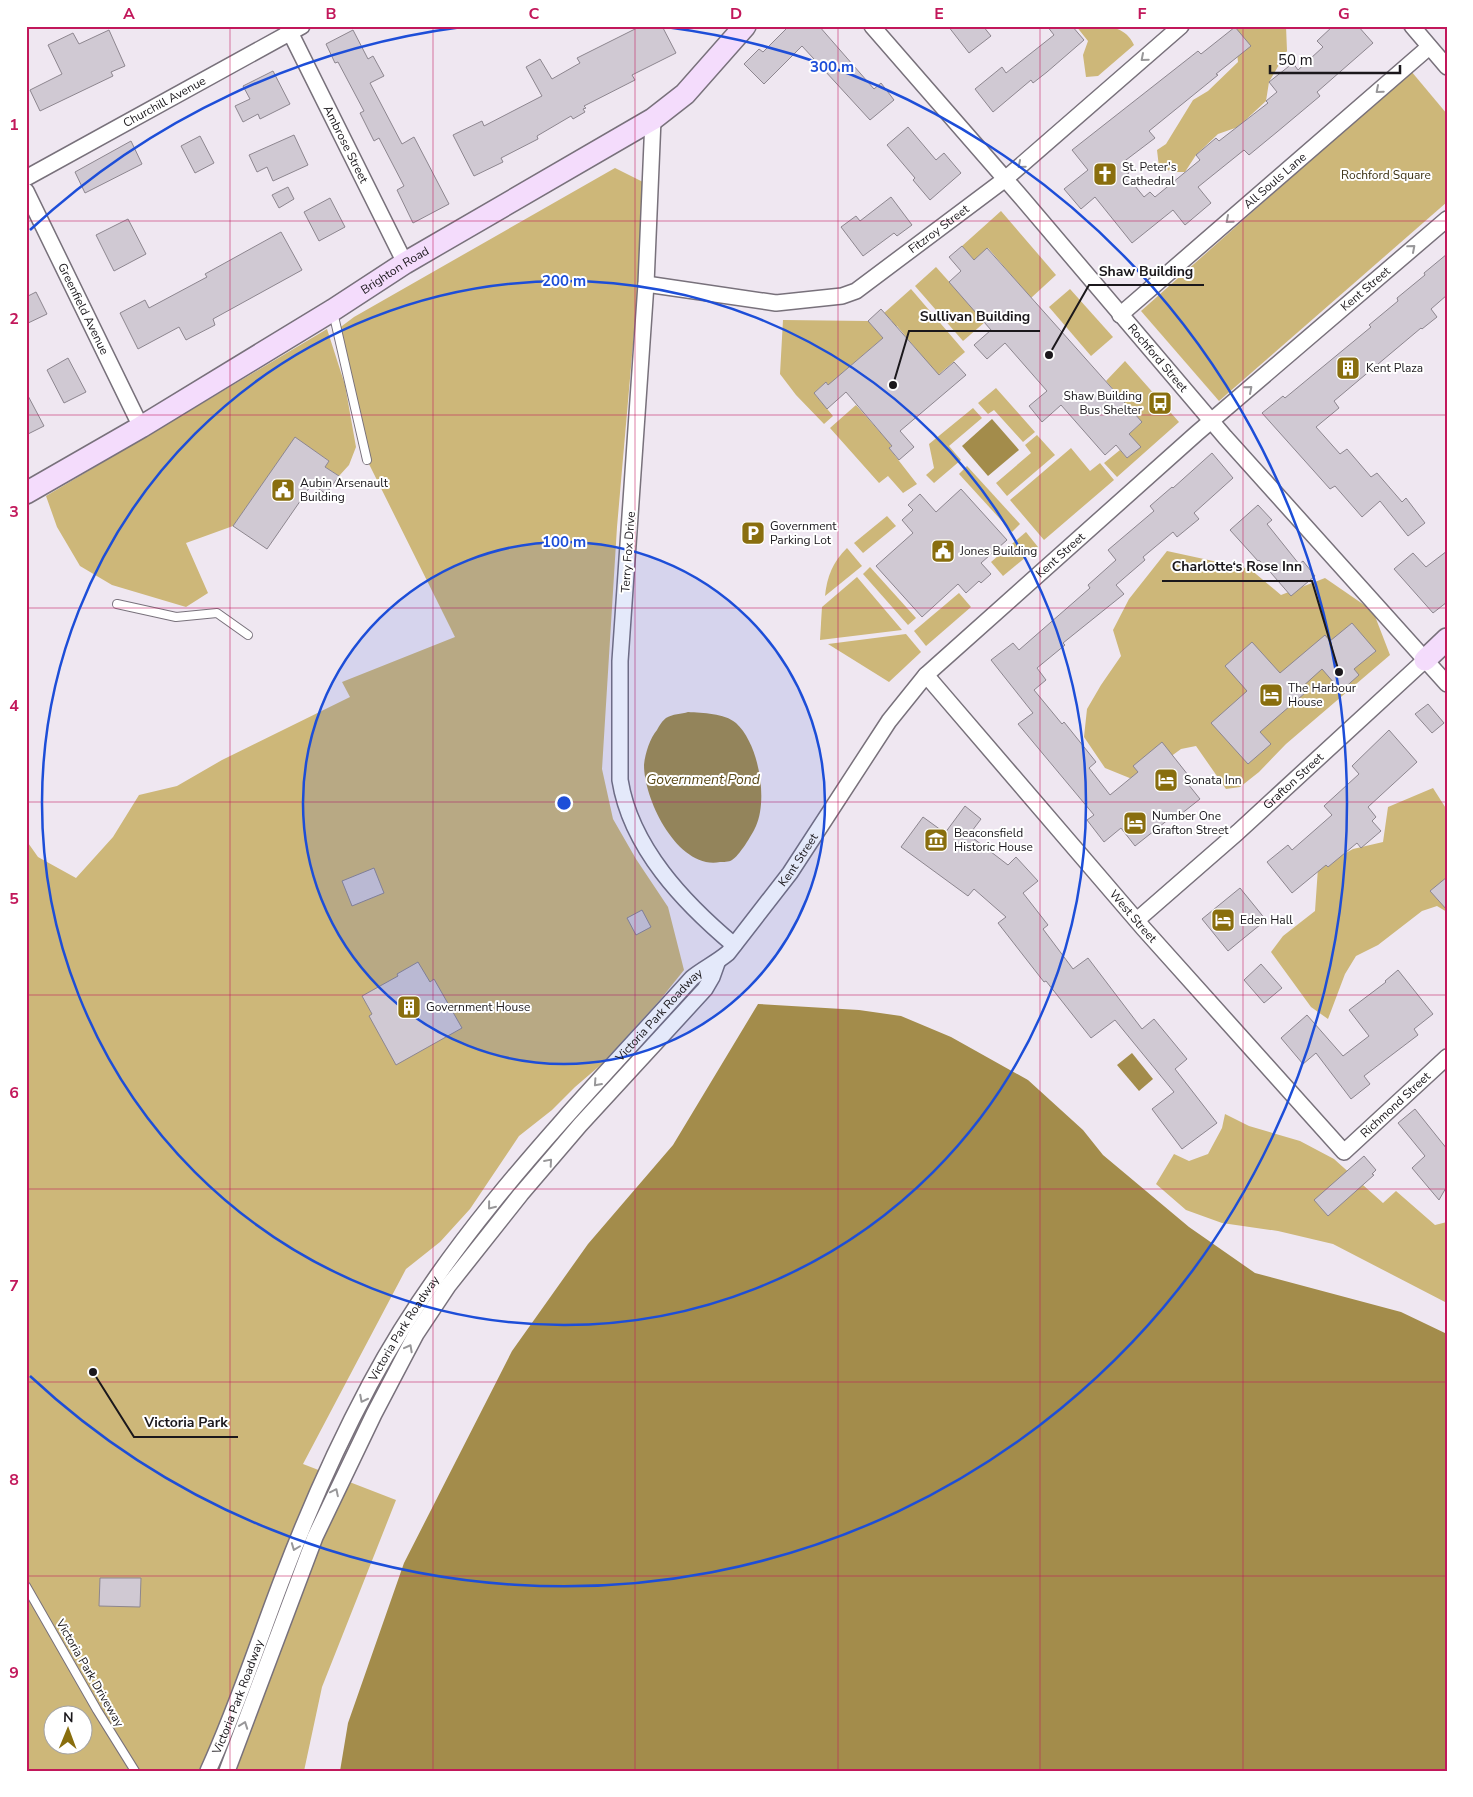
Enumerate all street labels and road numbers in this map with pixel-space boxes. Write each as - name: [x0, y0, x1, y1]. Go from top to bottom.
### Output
- street label: Churchill Avenue: [120, 73, 209, 131]
- street label: Ambrose Street: [320, 103, 372, 186]
- street label: All Souls Lane: [1240, 149, 1310, 212]
- street label: Fitzroy Street: [905, 200, 973, 257]
- street label: Brighton Road: [358, 243, 432, 298]
- street label: Greenfield Avenue: [54, 260, 113, 357]
- street label: Kent Street: [1337, 263, 1394, 315]
- street label: Rochford Street: [1124, 321, 1192, 396]
- street label: Terry Fox Drive: [617, 511, 639, 593]
- street label: Kent Street: [1032, 528, 1089, 581]
- street label: Grafton Street: [1260, 749, 1327, 813]
- street label: Kent Street: [775, 830, 822, 890]
- street label: West Street: [1106, 887, 1161, 947]
- street label: Victoria Park Roadway: [611, 964, 706, 1066]
- street label: Richmond Street: [1357, 1068, 1434, 1141]
- street label: Victoria Park Roadway: [365, 1272, 443, 1385]
- street label: Victoria Park Driveway: [52, 1615, 128, 1730]
- street label: Victoria Park Roadway: [208, 1637, 267, 1758]

